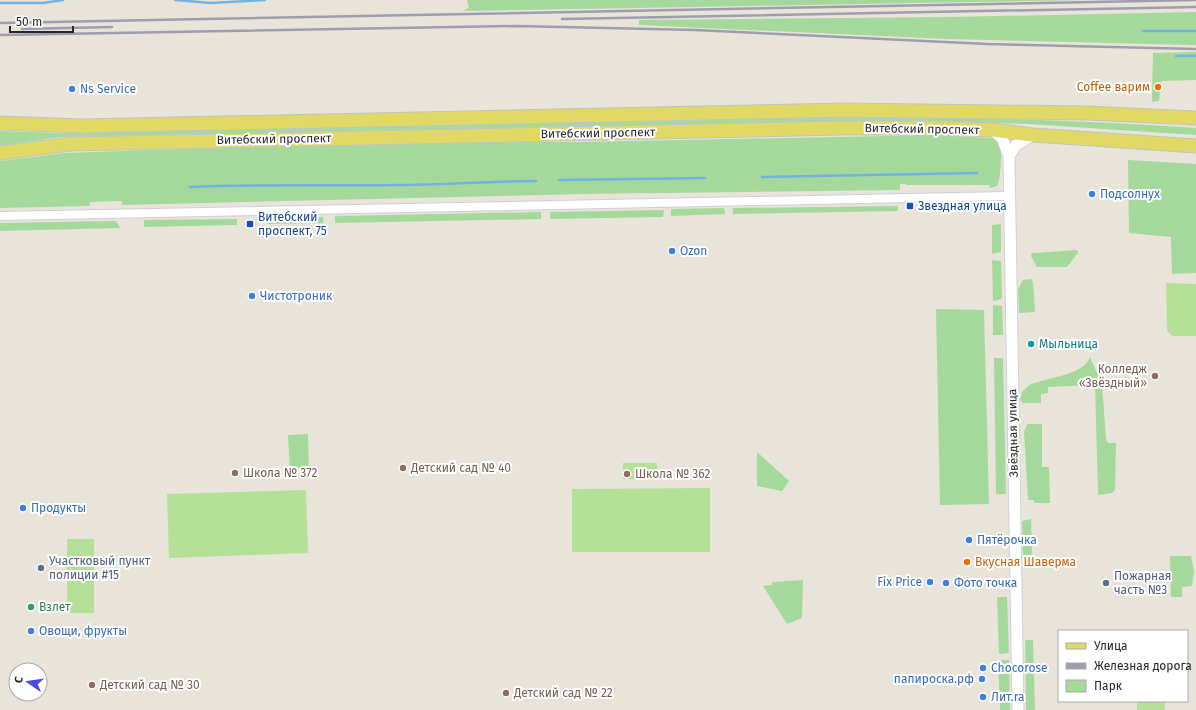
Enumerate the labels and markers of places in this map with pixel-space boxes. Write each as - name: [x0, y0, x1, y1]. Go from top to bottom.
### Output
- place label: Coffee варим: [1077, 80, 1150, 94]
- place label: Ns Service: [80, 82, 136, 96]
- marker: Coffee варим: [1153, 82, 1163, 92]
- marker: Ns Service: [67, 84, 77, 94]
- place label: Подсолнух: [1100, 187, 1160, 201]
- marker: Подсолнух: [1087, 189, 1097, 199]
- place label: Звездная улица: [918, 199, 1007, 213]
- marker: Звездная улица: [905, 201, 915, 211]
- place label: Витебский проспект, 75: [258, 210, 327, 238]
- marker: Витебский проспект, 75: [245, 219, 255, 229]
- place label: Ozon: [680, 244, 707, 258]
- marker: Ozon: [667, 246, 677, 256]
- place label: Чистотроник: [260, 289, 333, 303]
- marker: Чистотроник: [247, 291, 257, 301]
- place label: Мыльница: [1039, 337, 1098, 351]
- marker: Мыльница: [1026, 339, 1036, 349]
- place label: Колледж «Звёздный»: [1079, 362, 1147, 390]
- marker: Колледж «Звёздный»: [1150, 371, 1160, 381]
- place label: Детский сад № 40: [410, 461, 511, 475]
- marker: Детский сад № 40: [398, 463, 408, 473]
- place label: Школа № 372: [243, 466, 317, 480]
- place label: Школа № 362: [635, 467, 711, 481]
- marker: Школа № 372: [230, 468, 240, 478]
- marker: Школа № 362: [622, 469, 632, 479]
- place label: Продукты: [31, 501, 86, 515]
- marker: Продукты: [18, 503, 28, 513]
- place label: Пятёрочка: [977, 533, 1037, 547]
- marker: Пятёрочка: [964, 535, 974, 545]
- place label: Участковый пункт полиции #15: [49, 554, 151, 582]
- place label: Вкусная Шаверма: [975, 555, 1076, 569]
- marker: Вкусная Шаверма: [962, 557, 972, 567]
- marker: Участковый пункт полиции #15: [36, 563, 46, 573]
- place label: Пожарная часть №3: [1114, 569, 1171, 597]
- place label: Fix Price: [877, 575, 922, 589]
- place label: Фото точка: [954, 576, 1017, 590]
- marker: Fix Price: [925, 577, 935, 587]
- marker: Фото точка: [941, 578, 951, 588]
- marker: Пожарная часть №3: [1101, 578, 1111, 588]
- place label: Взлет: [39, 600, 71, 614]
- marker: Взлет: [26, 602, 36, 612]
- place label: Овощи, фрукты: [39, 624, 127, 638]
- marker: Овощи, фрукты: [26, 626, 36, 636]
- place label: Chocorose: [991, 661, 1048, 675]
- marker: Chocorose: [978, 663, 988, 673]
- place label: папироска.рф: [894, 672, 974, 686]
- marker: папироска.рф: [977, 674, 987, 684]
- place label: Детский сад № 30: [99, 678, 200, 692]
- marker: Детский сад № 30: [87, 680, 97, 690]
- place label: Детский сад № 22: [513, 686, 613, 700]
- marker: Детский сад № 22: [501, 688, 511, 698]
- place label: Лит.ra: [991, 690, 1024, 704]
- marker: Лит.ra: [978, 692, 988, 702]

